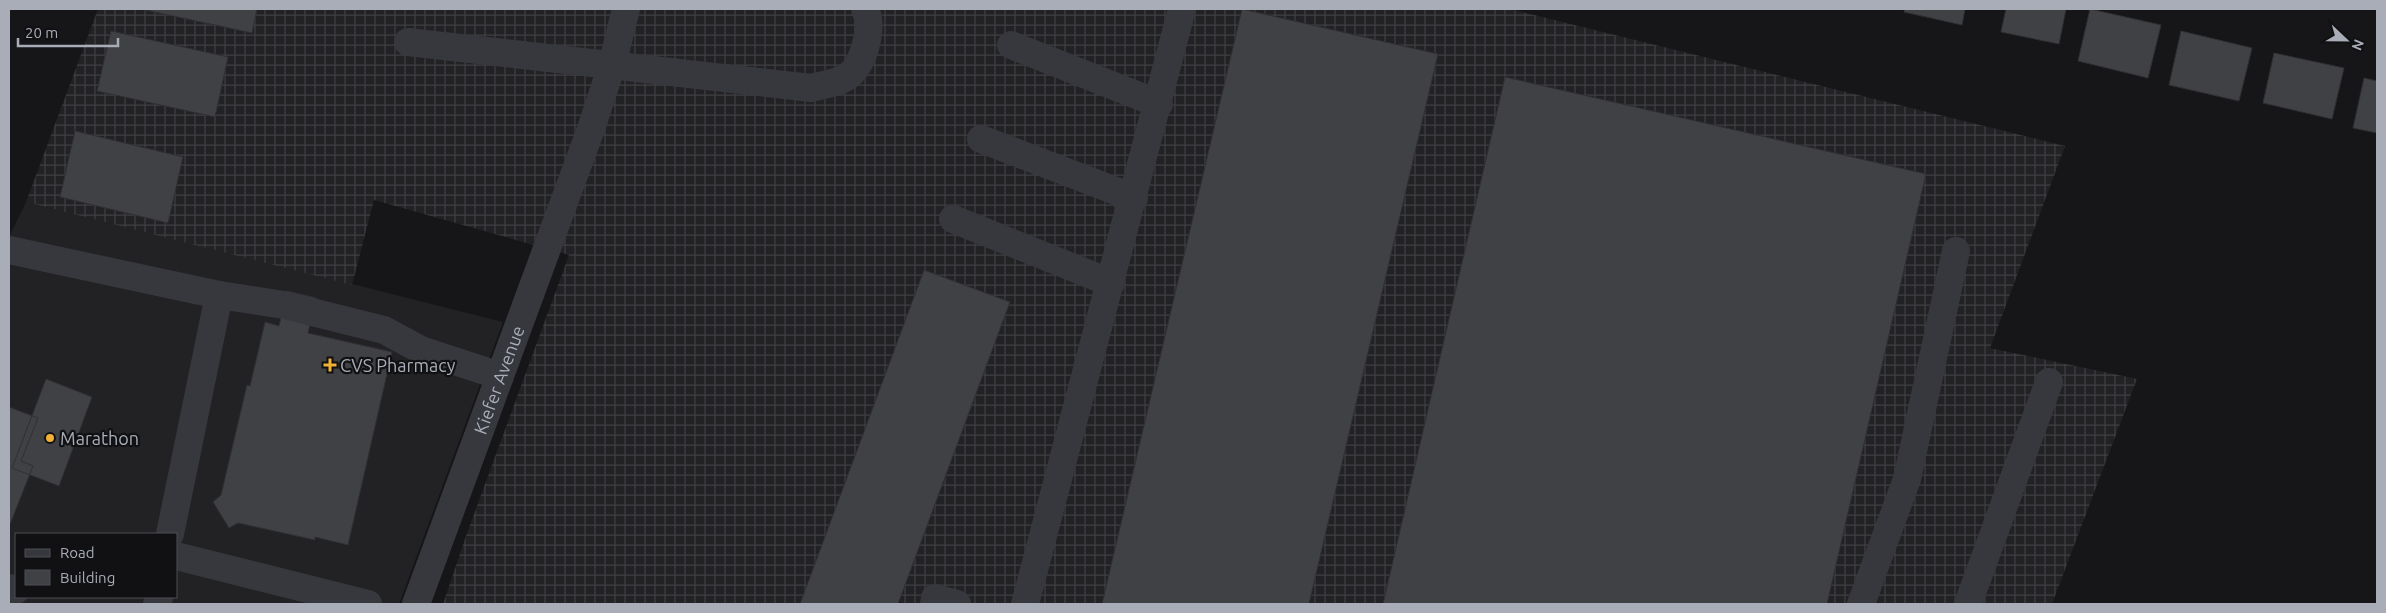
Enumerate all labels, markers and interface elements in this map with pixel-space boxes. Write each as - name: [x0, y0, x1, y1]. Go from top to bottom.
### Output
- scale bar: [18, 15, 118, 47]
- north arrow: [2321, 15, 2371, 65]
- text: 20 m: [25, 24, 58, 41]
- text: N: [2349, 37, 2367, 53]
- street label: Kiefer Avenue: [470, 323, 528, 437]
- place label: CVS Pharmacy: [340, 355, 456, 375]
- marker: CVS Pharmacy: [324, 359, 336, 371]
- place label: Marathon: [60, 428, 139, 448]
- marker: Marathon: [44, 432, 56, 444]
- legend: [15, 533, 178, 598]
- text: Road: [60, 544, 95, 561]
- text: Building: [60, 569, 115, 586]

